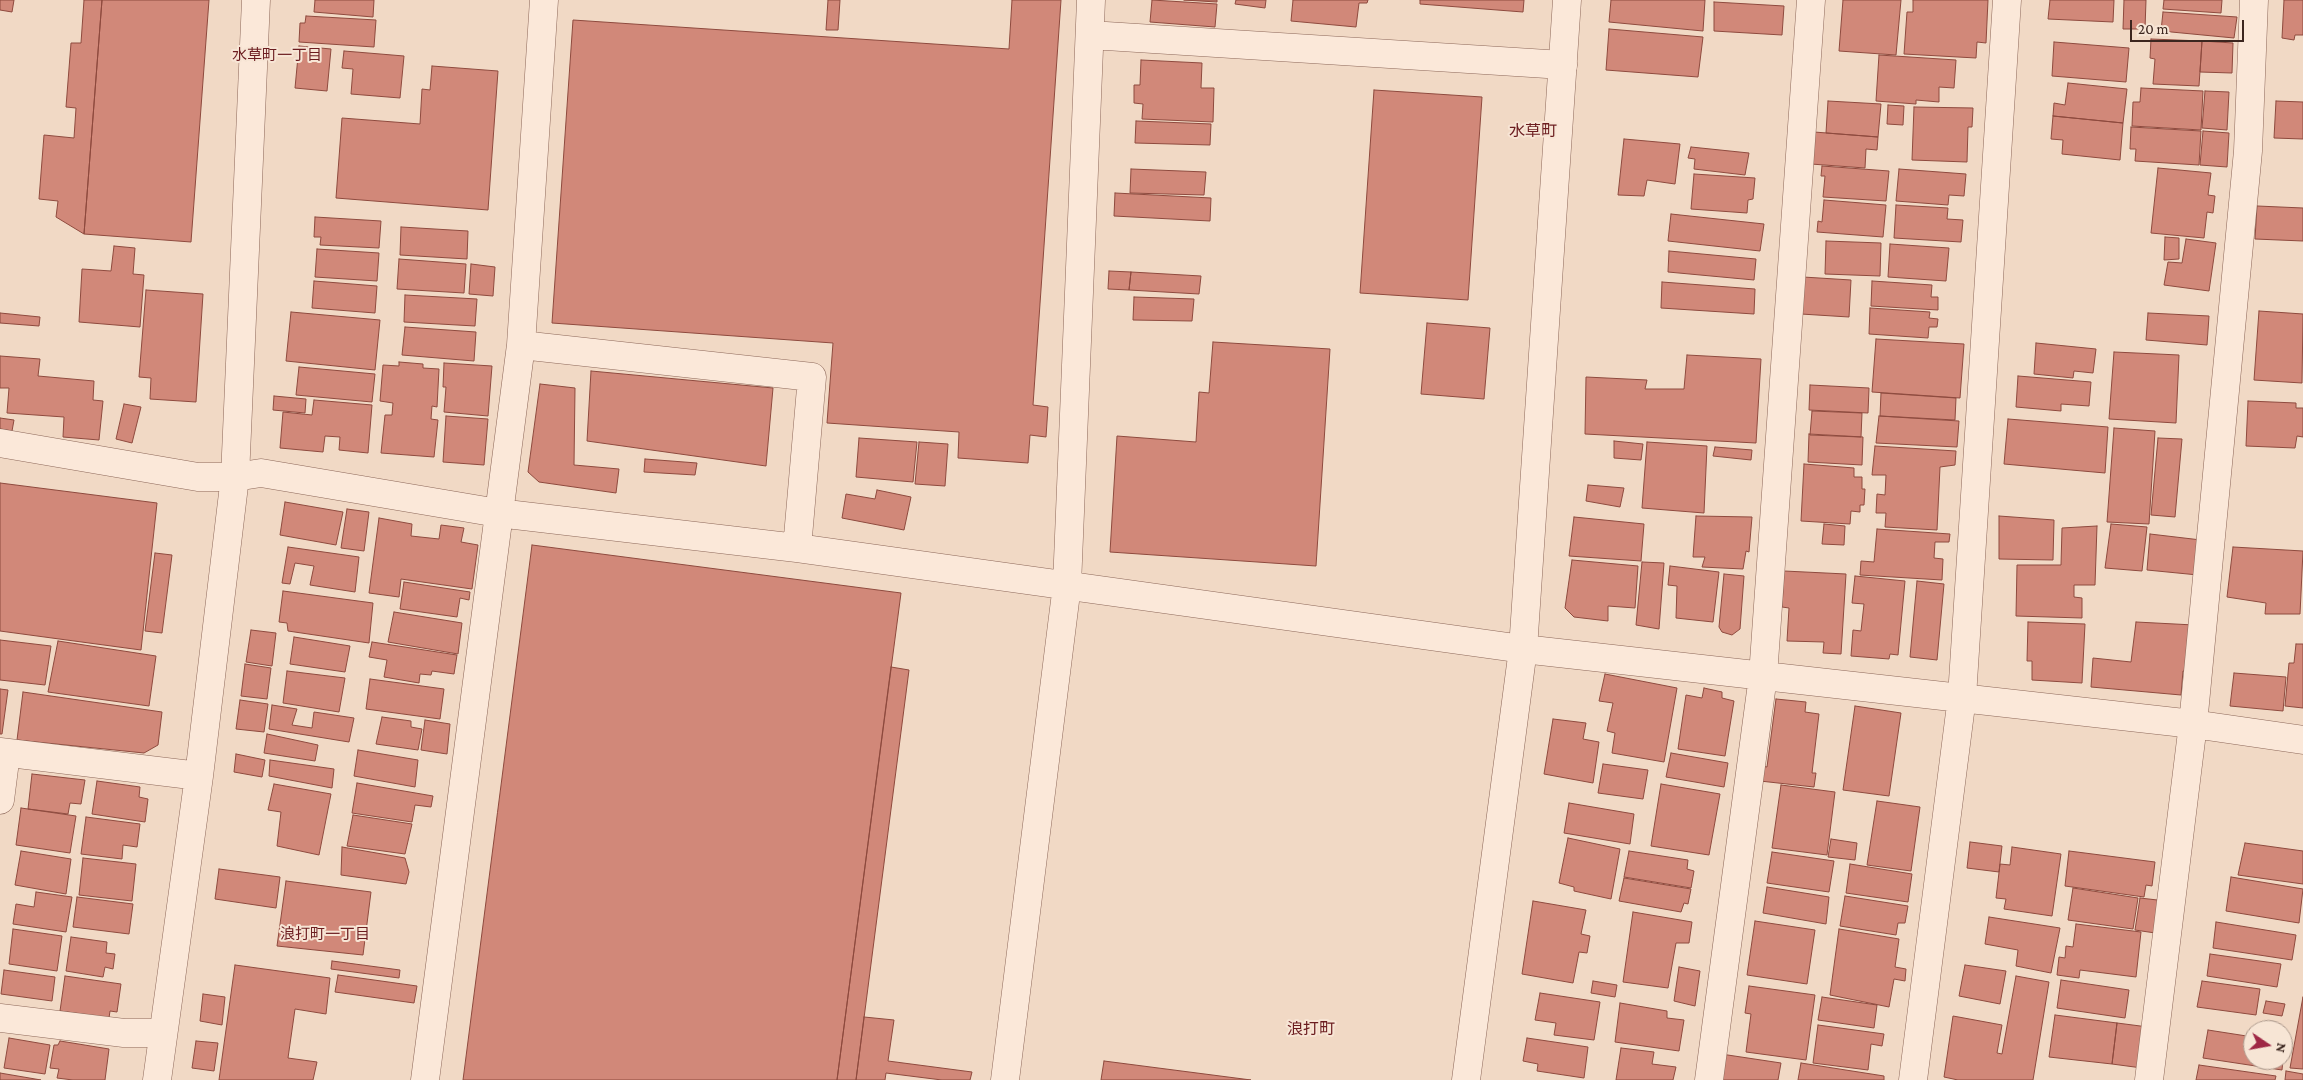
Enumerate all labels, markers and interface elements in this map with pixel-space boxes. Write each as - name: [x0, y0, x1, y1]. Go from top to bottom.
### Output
- scale bar: [2133, 10, 2247, 42]
- text: 20 m: [2138, 21, 2169, 37]
- district label: 水草町一丁目: [232, 46, 322, 64]
- district label: 水草町: [1509, 121, 1557, 141]
- district label: 浪打町一丁目: [280, 925, 370, 943]
- district label: 浪打町: [1287, 1019, 1335, 1039]
- north arrow: [2243, 1020, 2293, 1070]
- text: N: [2273, 1042, 2291, 1054]

